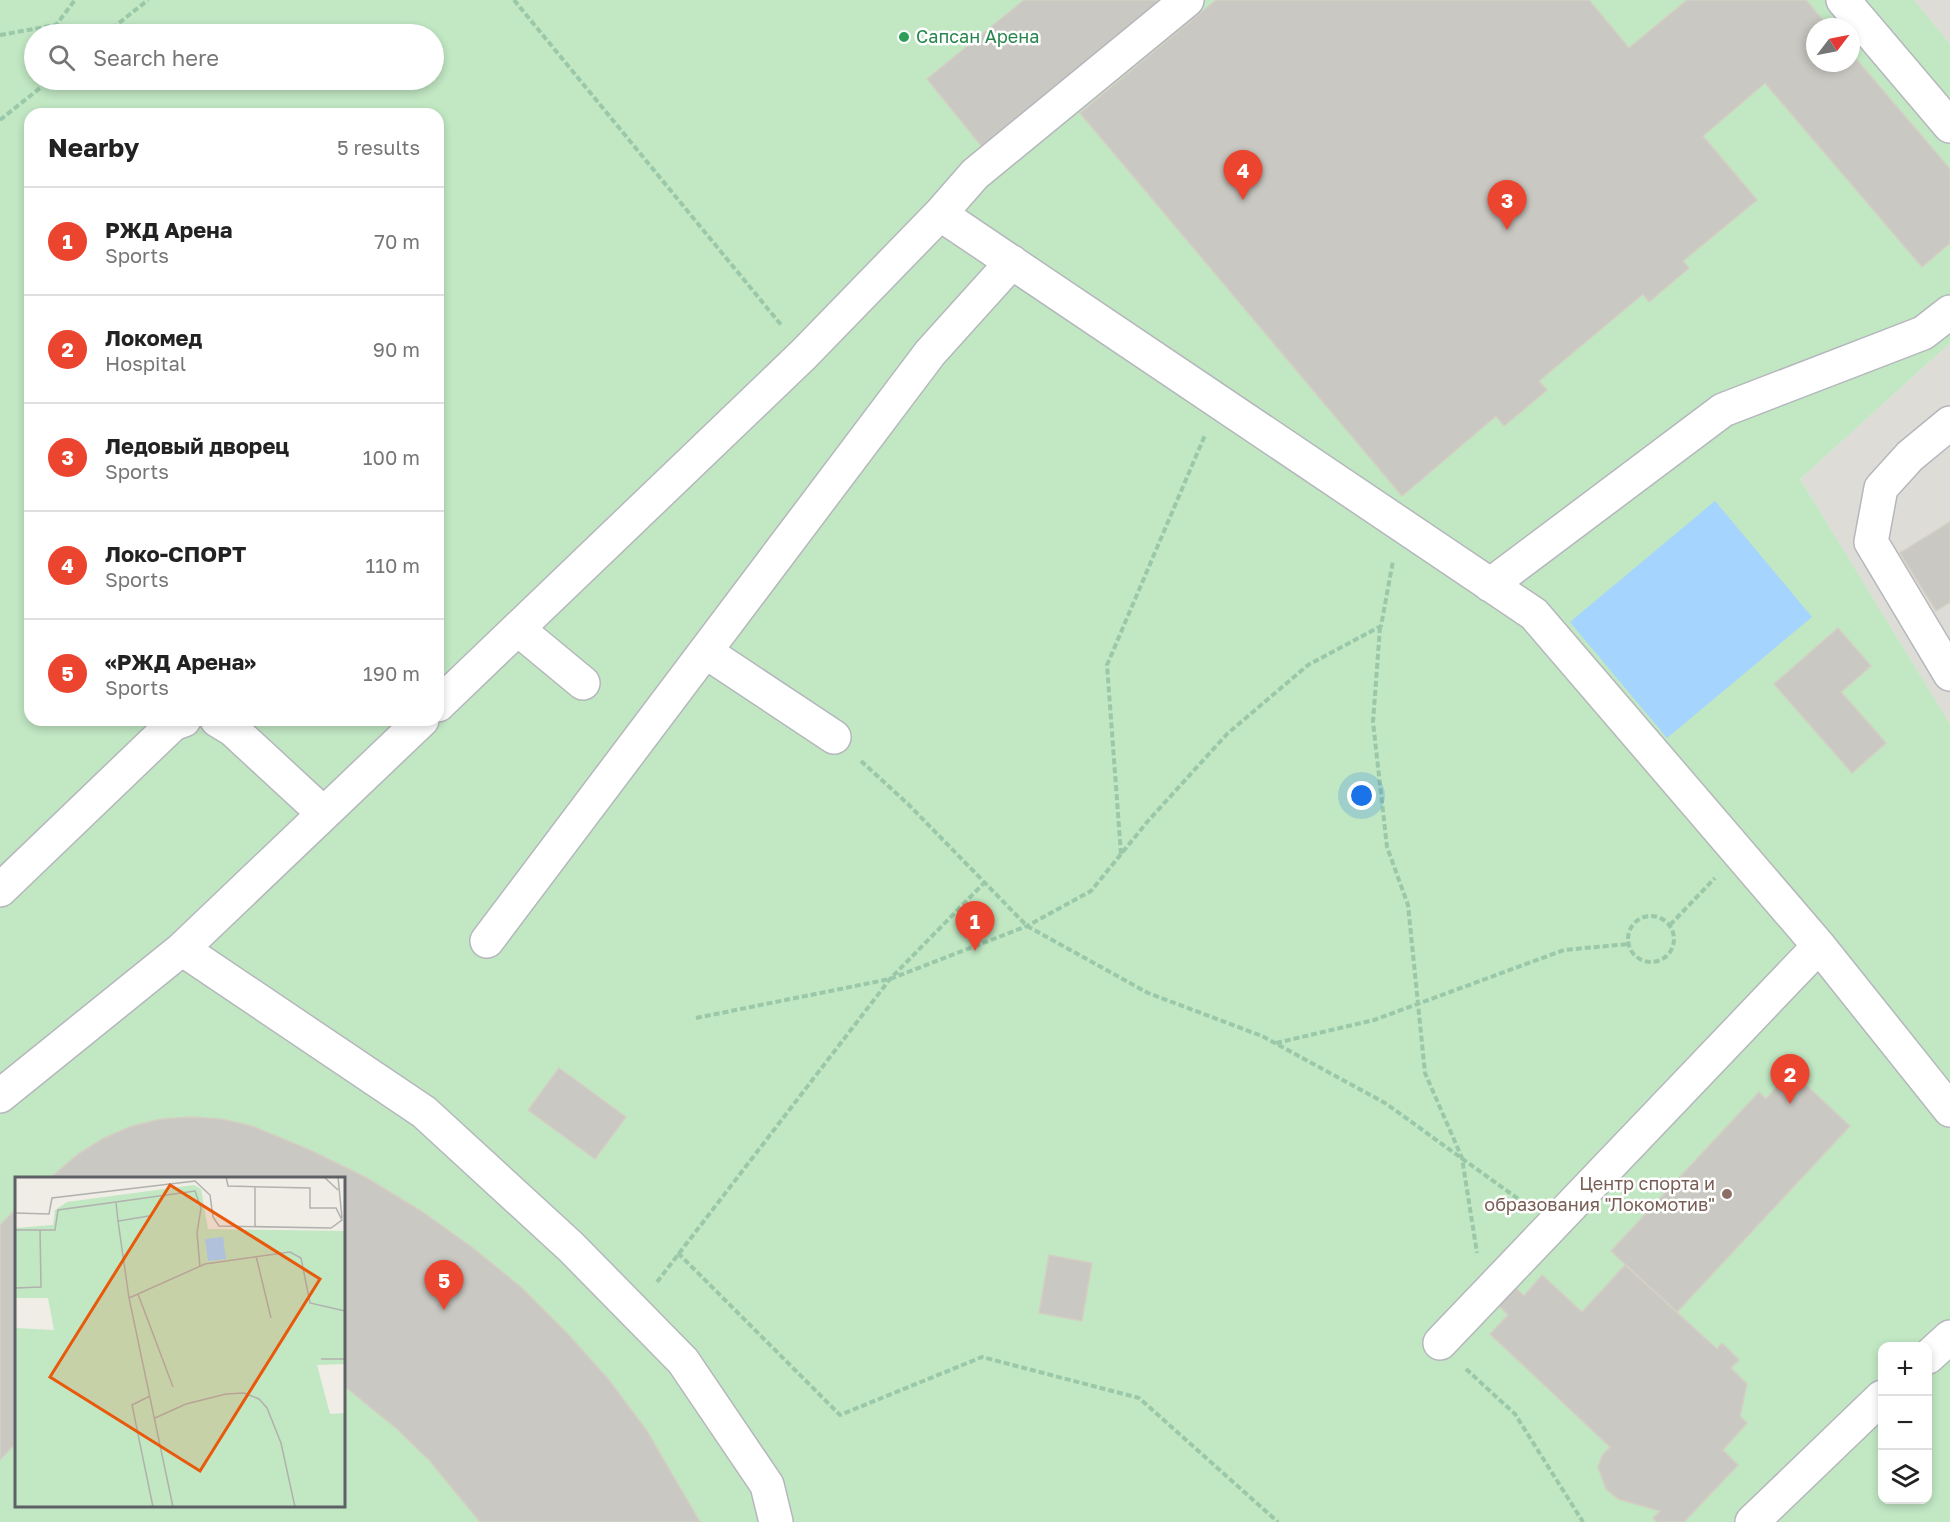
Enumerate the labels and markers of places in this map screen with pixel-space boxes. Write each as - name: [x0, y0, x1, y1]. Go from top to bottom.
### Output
- place label: Сапсан Арена: [916, 25, 1039, 47]
- marker: Сапсан Арена: [897, 30, 911, 44]
- pin: 4: [1224, 150, 1262, 200]
- pin: 3: [1488, 180, 1526, 230]
- pin: 1: [956, 902, 994, 951]
- pin: 2: [1770, 1054, 1810, 1104]
- place label: Центр спорта и образования "Локомотив": [1484, 1172, 1715, 1215]
- marker: Центр спорта и образования "Локомотив": [1720, 1187, 1734, 1201]
- pin: 5: [424, 1260, 464, 1310]

